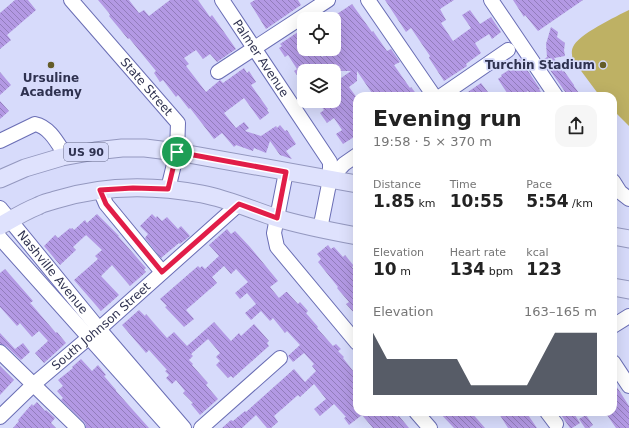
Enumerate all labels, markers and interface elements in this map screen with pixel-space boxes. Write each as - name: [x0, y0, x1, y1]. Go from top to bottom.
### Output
- map controls: [297, 12, 341, 108]
- button: locate: [297, 12, 341, 56]
- street label: Palmer Avenue: [230, 17, 292, 100]
- street label: State Street: [118, 55, 176, 119]
- place label: Turchin Stadium: [485, 58, 595, 72]
- marker: Ursuline Academy: [46, 60, 56, 70]
- marker: Turchin Stadium: [598, 60, 608, 70]
- button: layers: [297, 64, 341, 108]
- place label: Ursuline Academy: [20, 71, 82, 99]
- button: share: [555, 105, 597, 147]
- text: Evening run: [373, 106, 522, 131]
- text: 19:58 · 5 × 370 m: [373, 134, 492, 149]
- pin: [160, 135, 194, 169]
- icon: arrive: [166, 141, 188, 163]
- road number: US 90: [64, 143, 108, 161]
- text: Distance: [373, 178, 421, 191]
- text: Time: [450, 178, 477, 191]
- text: Pace: [526, 178, 552, 191]
- text: 1.85: [373, 191, 415, 211]
- text: 10:55: [450, 191, 504, 211]
- text: 5:54: [526, 191, 569, 211]
- text: km: [415, 197, 436, 210]
- text: /km: [569, 197, 593, 210]
- street label: Nashville Avenue: [14, 228, 91, 317]
- text: Elevation: [373, 246, 424, 259]
- text: Heart rate: [450, 246, 506, 259]
- text: kcal: [526, 246, 549, 259]
- text: 10: [373, 259, 397, 279]
- text: 134: [450, 259, 485, 279]
- text: 123: [526, 259, 562, 279]
- text: m: [397, 265, 411, 278]
- text: bpm: [485, 265, 513, 278]
- street label: South Johnson Street: [49, 279, 154, 373]
- text: Elevation: [373, 304, 433, 319]
- text: 163–165 m: [524, 304, 597, 319]

